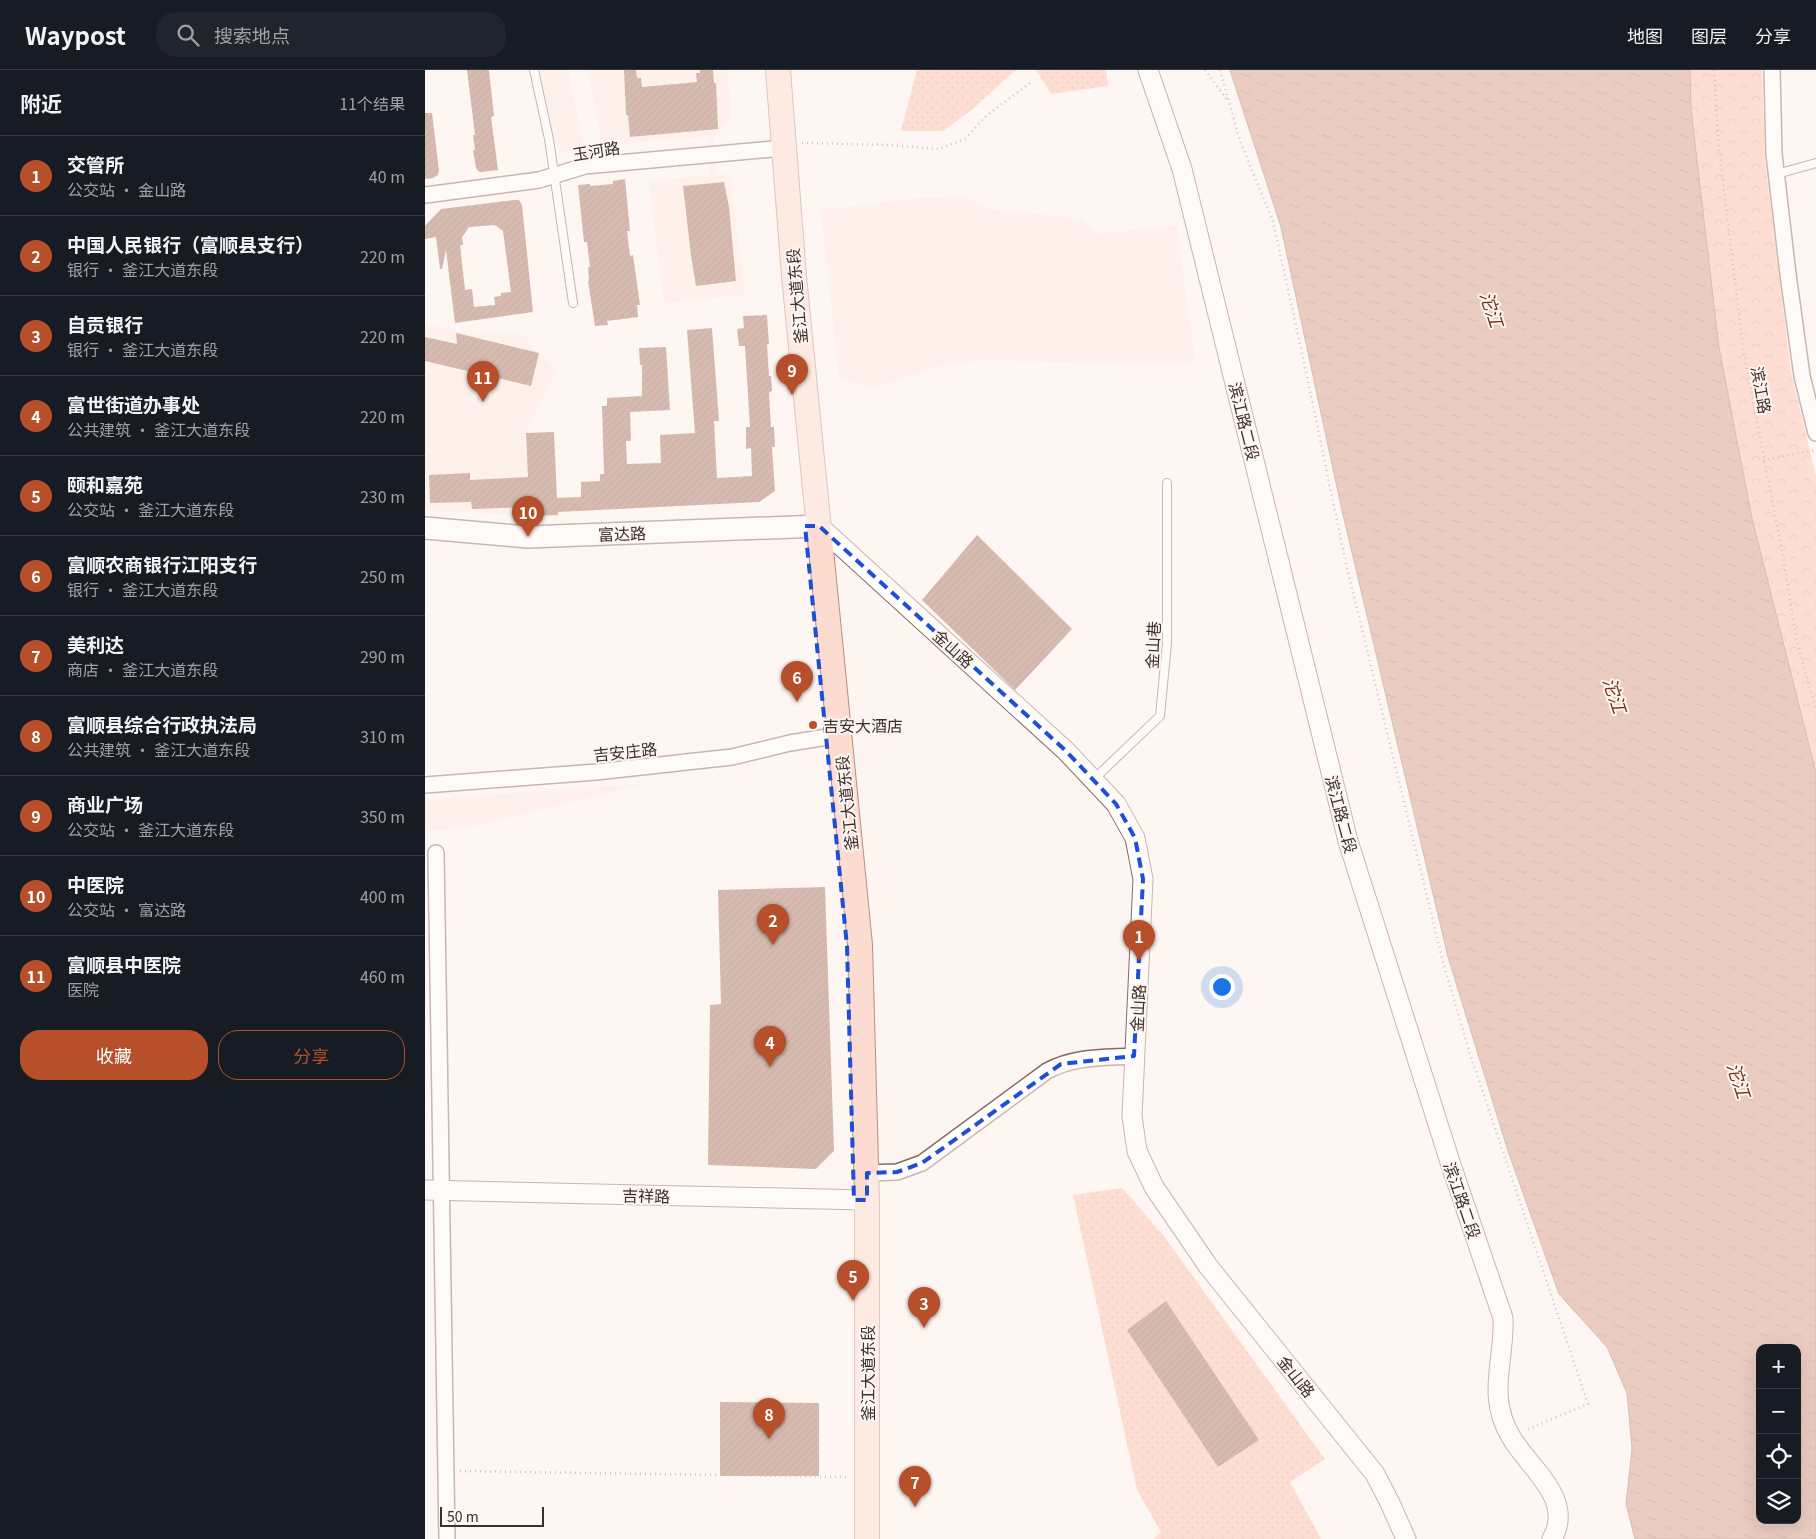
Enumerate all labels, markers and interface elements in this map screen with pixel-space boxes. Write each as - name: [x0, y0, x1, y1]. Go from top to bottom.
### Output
- search box: [156, 12, 506, 57]
- text: Waypost: [25, 17, 126, 52]
- icon: search: [174, 21, 202, 49]
- text: 搜索地点: [214, 21, 290, 48]
- text: 地图: [1627, 22, 1663, 48]
- text: 图层: [1691, 22, 1727, 48]
- text: 分享: [1755, 22, 1791, 48]
- text: 附近: [20, 88, 62, 118]
- text: 11个结果: [339, 91, 405, 115]
- street label: 玉河路: [570, 134, 622, 166]
- text: 交管所: [67, 150, 124, 177]
- text: 1: [31, 164, 41, 188]
- text: 40 m: [369, 164, 405, 188]
- text: 公交站 · 金山路: [67, 177, 186, 201]
- text: 中国人民银行（富顺县支行）: [67, 230, 314, 257]
- text: 2: [31, 244, 41, 268]
- text: 220 m: [360, 244, 405, 268]
- street label: 釜江大道东段: [780, 247, 812, 345]
- text: 银行 · 釜江大道东段: [67, 257, 218, 281]
- water label: 沱江: [1475, 288, 1512, 332]
- text: 自贡银行: [67, 310, 143, 337]
- text: 3: [31, 324, 41, 348]
- text: 220 m: [360, 324, 405, 348]
- text: 银行 · 釜江大道东段: [67, 337, 218, 361]
- pin: 9: [776, 354, 808, 395]
- pin: 11: [467, 361, 499, 402]
- street label: 滨江路: [1746, 364, 1778, 416]
- street label: 滨江路二段: [1224, 379, 1266, 463]
- text: 富世街道办事处: [67, 390, 200, 417]
- text: 4: [31, 404, 41, 428]
- text: 220 m: [360, 404, 405, 428]
- text: 公共建筑 · 釜江大道东段: [67, 417, 250, 441]
- text: 颐和嘉苑: [67, 470, 143, 497]
- text: 5: [31, 484, 41, 508]
- text: 230 m: [360, 484, 405, 508]
- pin: 10: [512, 496, 544, 537]
- text: 公交站 · 釜江大道东段: [67, 497, 234, 521]
- street label: 富达路: [598, 520, 646, 546]
- text: 富顺农商银行江阳支行: [67, 550, 257, 577]
- text: 6: [31, 564, 41, 588]
- text: 250 m: [360, 564, 405, 588]
- text: 银行 · 釜江大道东段: [67, 577, 218, 601]
- street label: 金山巷: [1139, 620, 1165, 670]
- street label: 金山路: [928, 623, 980, 673]
- text: 美利达: [67, 630, 124, 657]
- text: 7: [31, 644, 41, 668]
- text: 290 m: [360, 644, 405, 668]
- text: 商店 · 釜江大道东段: [67, 657, 218, 681]
- pin: 6: [781, 661, 813, 702]
- water label: 沱江: [1598, 674, 1635, 718]
- text: 富顺县综合行政执法局: [67, 710, 257, 737]
- place label: 吉安大酒店: [823, 713, 903, 737]
- marker: 吉安大酒店: [807, 719, 819, 731]
- text: 8: [31, 724, 41, 748]
- text: 310 m: [360, 724, 405, 748]
- street label: 吉安庄路: [592, 736, 658, 766]
- text: 公共建筑 · 釜江大道东段: [67, 737, 250, 761]
- street label: 釜江大道东段: [829, 754, 863, 852]
- street label: 滨江路二段: [1320, 772, 1364, 856]
- text: 商业广场: [67, 790, 143, 817]
- text: 9: [31, 804, 41, 828]
- text: 350 m: [360, 804, 405, 828]
- text: 公交站 · 釜江大道东段: [67, 817, 234, 841]
- text: 中医院: [67, 870, 124, 897]
- text: 10: [27, 884, 45, 908]
- text: 400 m: [360, 884, 405, 908]
- text: 公交站 · 富达路: [67, 897, 186, 921]
- pin: 2: [757, 904, 789, 945]
- pin: 1: [1123, 920, 1155, 961]
- text: 富顺县中医院: [67, 950, 181, 977]
- text: 11: [27, 964, 45, 988]
- text: 460 m: [360, 964, 405, 988]
- your location: [1209, 974, 1235, 1000]
- text: 医院: [67, 977, 99, 1001]
- street label: 金山路: [1124, 983, 1150, 1033]
- pin: 4: [754, 1026, 786, 1067]
- button: 收藏: [20, 1030, 208, 1080]
- button: 分享: [218, 1030, 405, 1080]
- water label: 沱江: [1722, 1059, 1759, 1103]
- street label: 滨江路二段: [1439, 1158, 1487, 1242]
- street label: 吉祥路: [622, 1183, 670, 1207]
- pin: 5: [837, 1260, 869, 1301]
- pin: 3: [908, 1287, 940, 1328]
- street label: 釜江大道东段: [855, 1325, 879, 1421]
- map controls: [1756, 1344, 1801, 1524]
- button: +: [1756, 1344, 1801, 1389]
- street label: 金山路: [1273, 1350, 1321, 1402]
- button: −: [1756, 1389, 1801, 1434]
- pin: 8: [753, 1398, 785, 1439]
- button: locate: [1756, 1434, 1801, 1479]
- pin: 7: [899, 1466, 931, 1507]
- button: layers: [1756, 1479, 1801, 1524]
- scale bar: [440, 1504, 544, 1527]
- text: 50 m: [447, 1506, 479, 1526]

